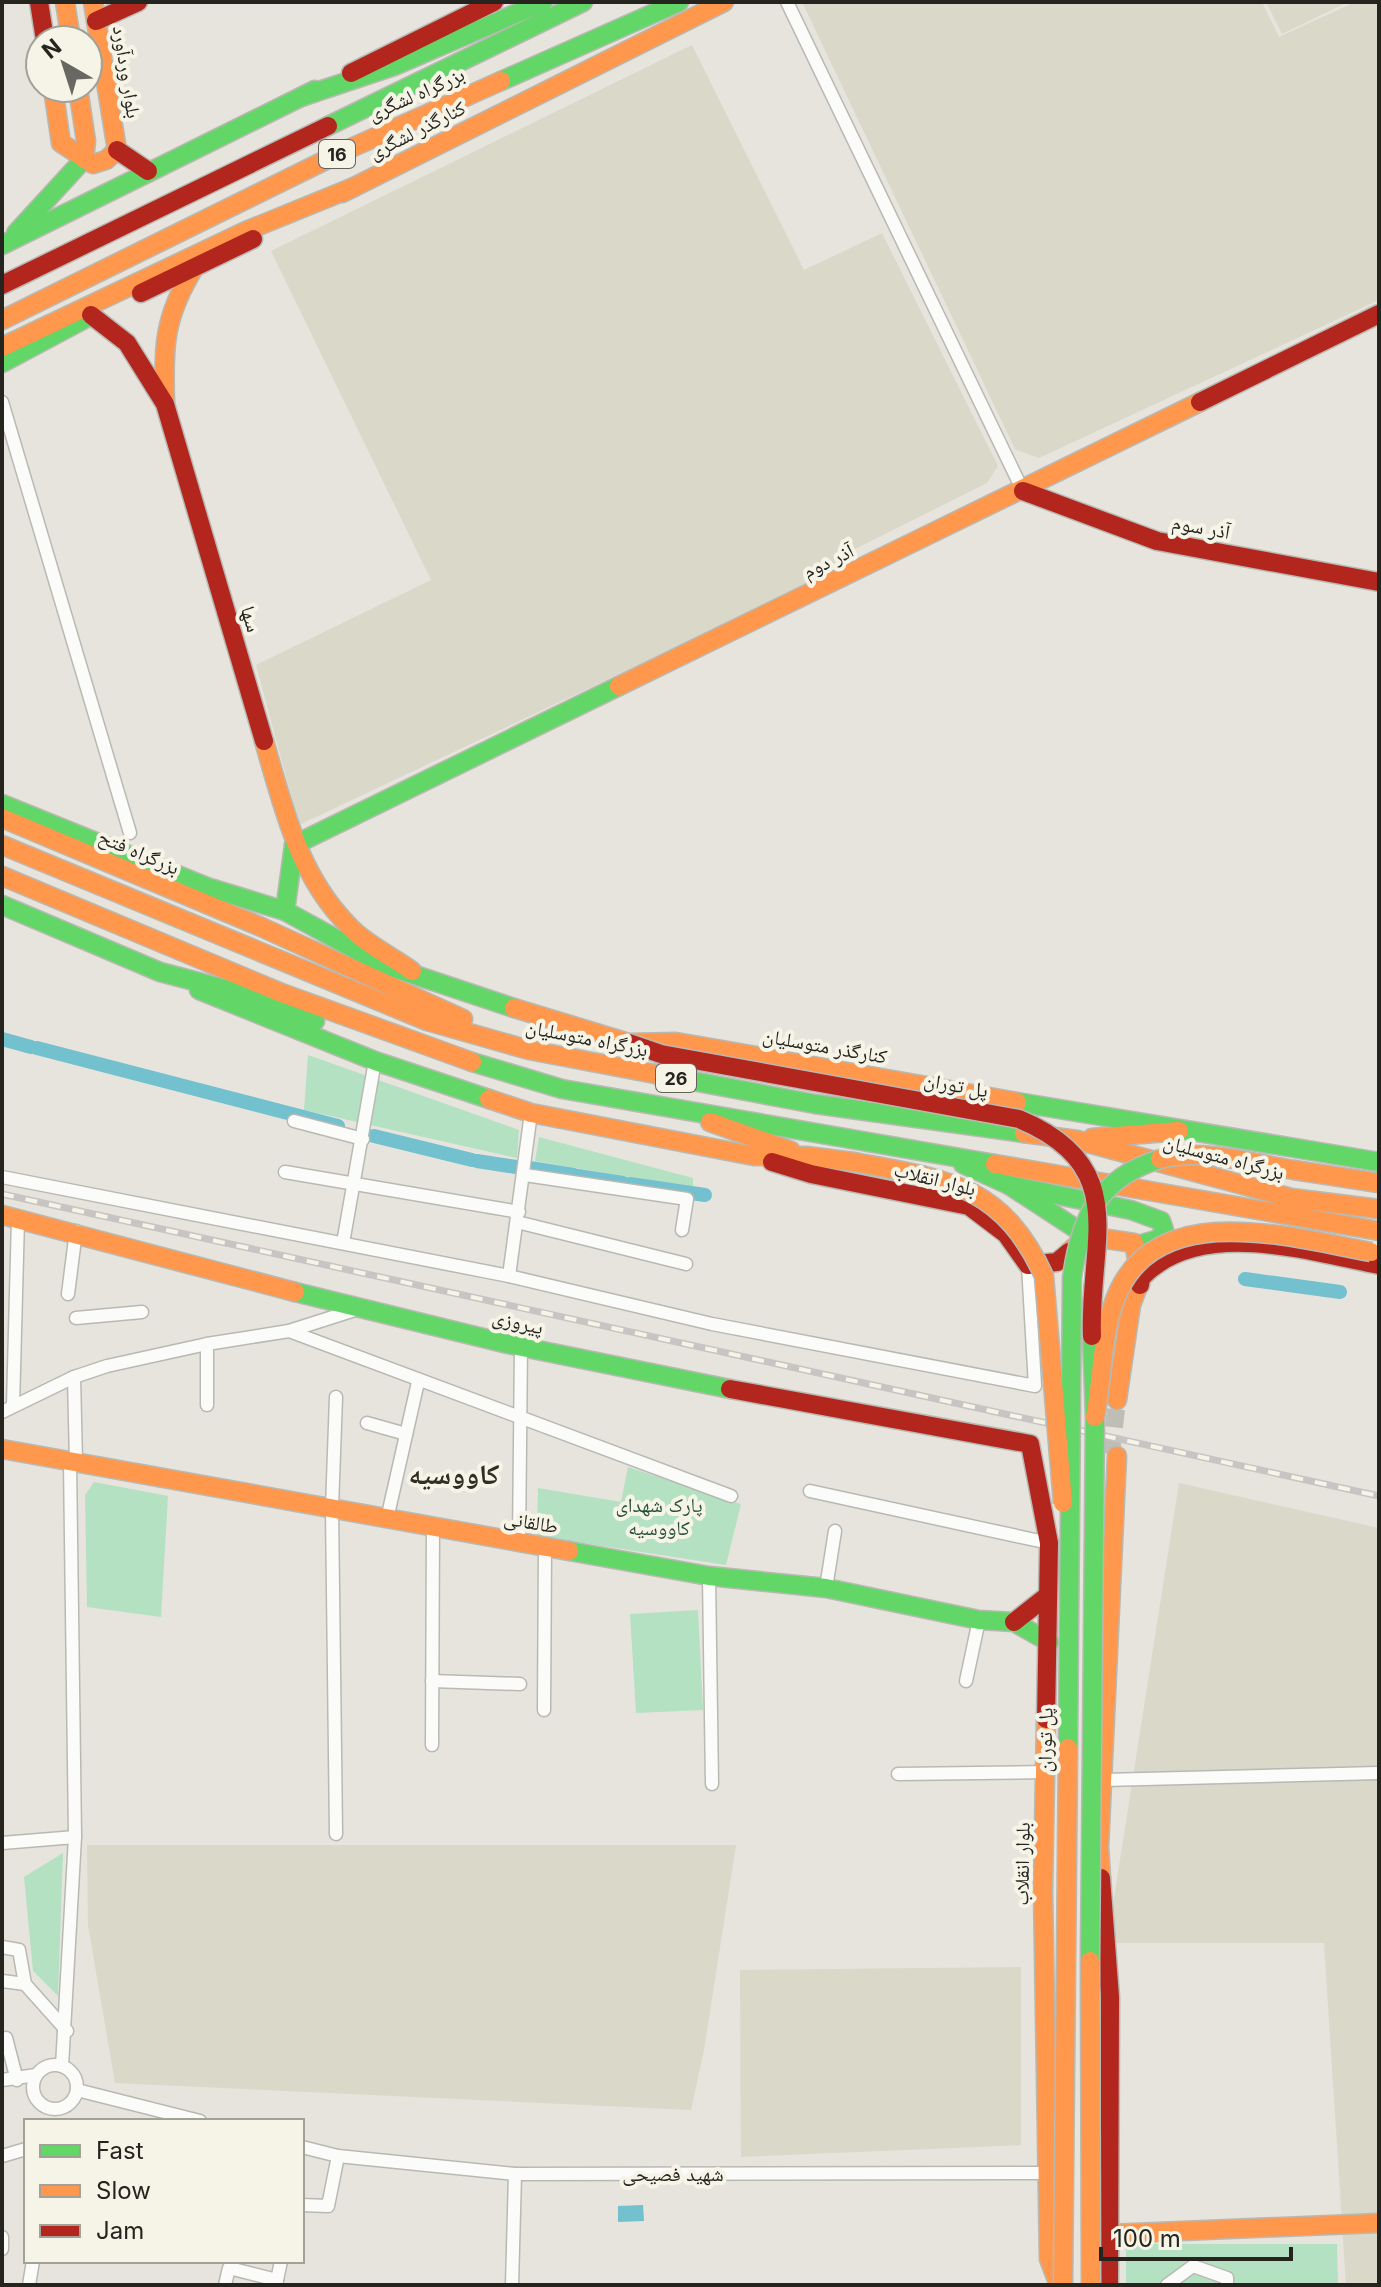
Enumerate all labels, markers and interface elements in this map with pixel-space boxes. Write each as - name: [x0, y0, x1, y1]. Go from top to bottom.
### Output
- north arrow: [24, 24, 104, 104]
- street label: بلوار وردآورد: [108, 24, 146, 120]
- text: N: [37, 33, 66, 64]
- street label: بزرگراه لشگری: [364, 62, 468, 126]
- street label: کنارگذر لشگری: [365, 95, 469, 165]
- road number: 16: [319, 140, 355, 168]
- street label: آذر سوم: [1170, 510, 1233, 546]
- street label: آذر دوم: [799, 538, 859, 585]
- street label: سها: [236, 603, 266, 635]
- street label: بزرگراه فتح: [95, 824, 183, 881]
- street label: بزرگراه متوسلیان: [524, 1014, 650, 1062]
- street label: کنارگذر متوسلیان: [761, 1023, 889, 1069]
- road number: 26: [656, 1064, 696, 1092]
- street label: پل توران: [922, 1068, 990, 1103]
- street label: بزرگراه متوسلیان: [1161, 1129, 1287, 1185]
- street label: بلوار انقلاب: [892, 1157, 978, 1201]
- street label: پیروزی: [490, 1305, 546, 1340]
- district label: کاووسیه: [408, 1457, 500, 1491]
- park label: پارک شهدای کاووسیه: [615, 1493, 703, 1540]
- street label: طالقانی: [502, 1505, 560, 1539]
- street label: پل توران: [1032, 1707, 1058, 1773]
- street label: بلوار انقلاب: [1009, 1822, 1035, 1906]
- legend: [24, 2119, 304, 2263]
- text: Fast: [96, 2136, 144, 2165]
- street label: شهید فصیحی: [622, 2162, 724, 2186]
- text: Slow: [96, 2176, 151, 2205]
- scale bar: [1101, 2211, 1291, 2261]
- text: Jam: [96, 2216, 144, 2245]
- text: 100 m: [1113, 2224, 1181, 2253]

